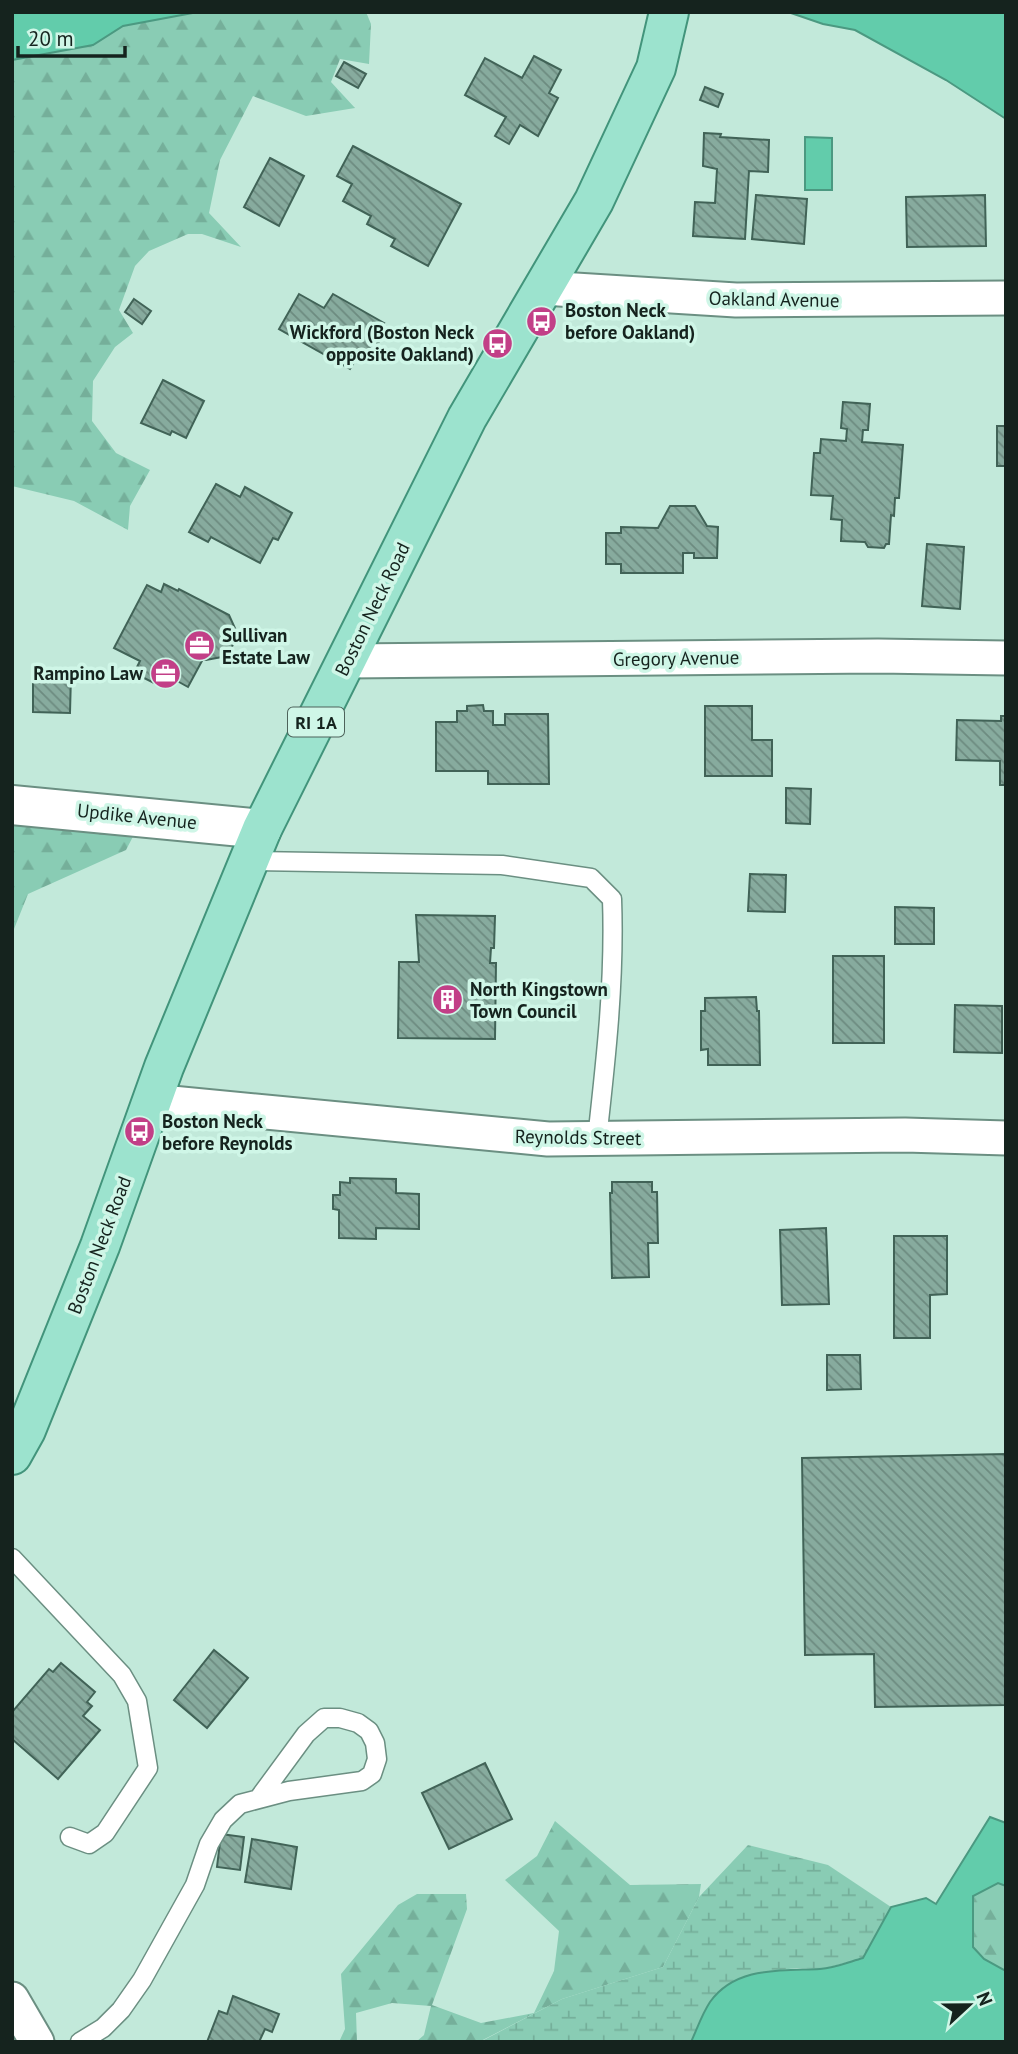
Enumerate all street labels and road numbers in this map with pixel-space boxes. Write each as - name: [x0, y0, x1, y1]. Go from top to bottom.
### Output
- street label: Oakland Avenue: [708, 286, 840, 312]
- street label: Boston Neck Road: [329, 538, 415, 680]
- street label: Gregory Avenue: [613, 645, 739, 671]
- road number: RI 1A: [288, 708, 344, 736]
- street label: Updike Avenue: [76, 798, 198, 834]
- street label: Reynolds Street: [515, 1124, 642, 1150]
- street label: Boston Neck Road: [62, 1173, 136, 1317]

